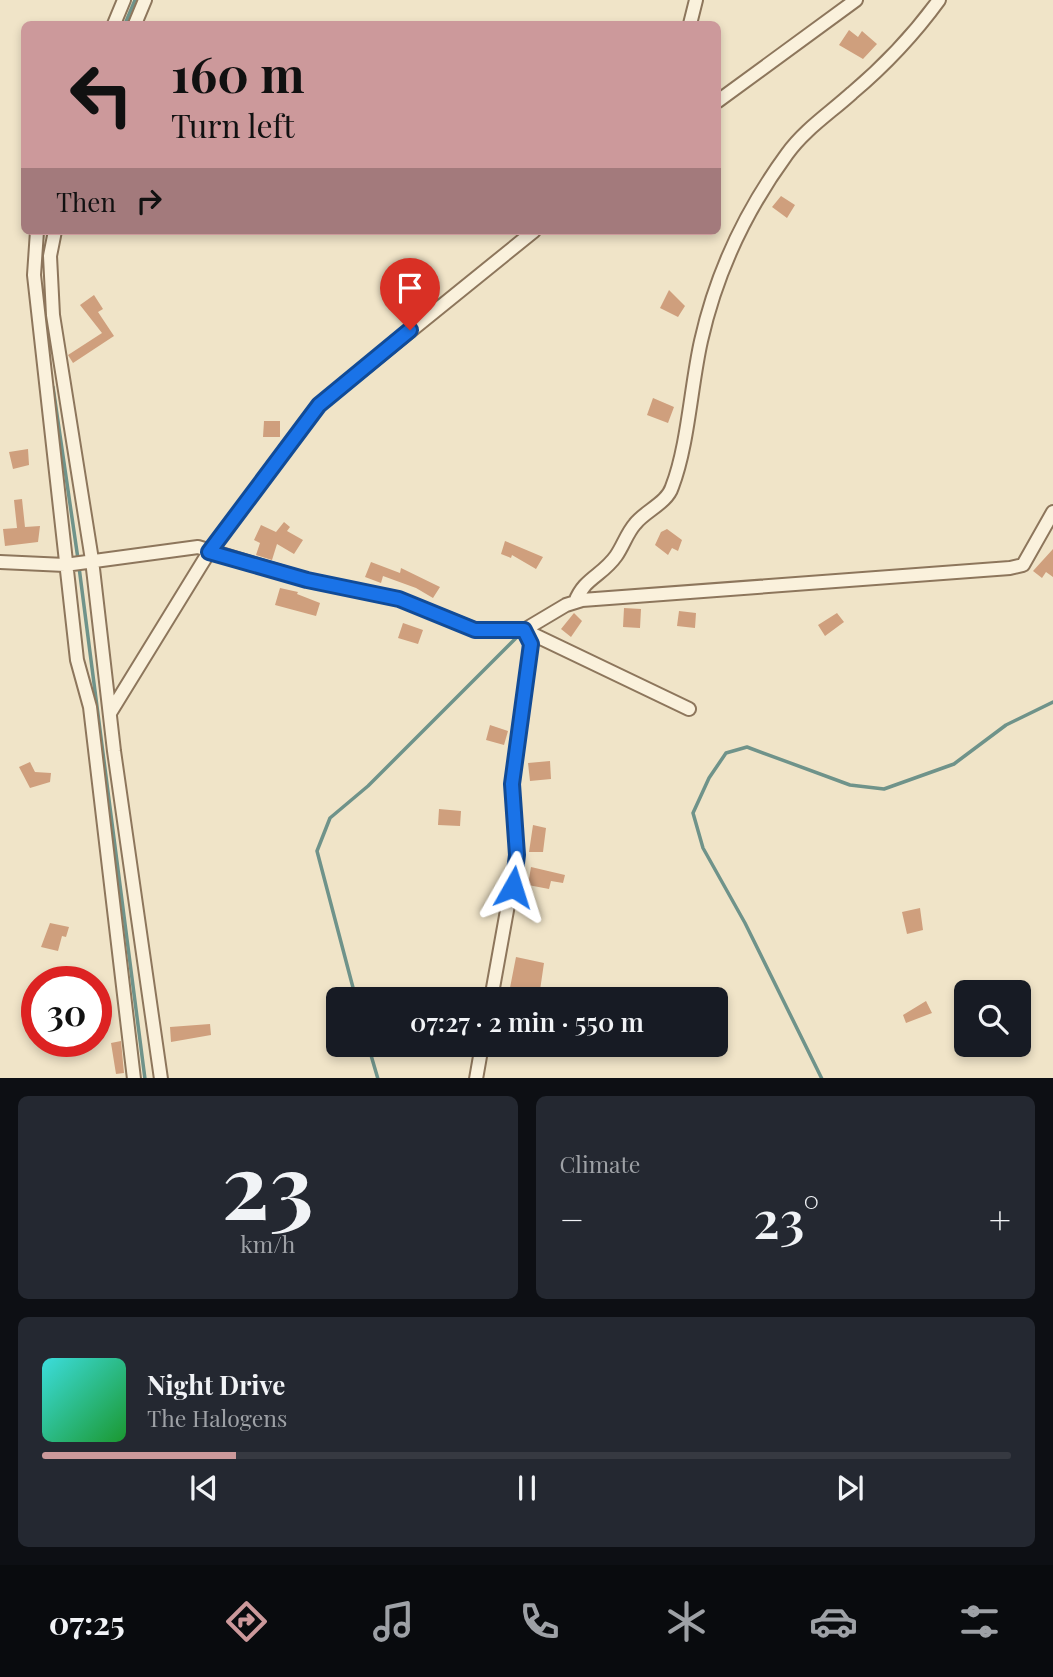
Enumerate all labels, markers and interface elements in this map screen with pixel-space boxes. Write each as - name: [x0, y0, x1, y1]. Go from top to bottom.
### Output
- text: 160 m: [171, 40, 305, 105]
- icon: left: [56, 49, 147, 140]
- text: Turn left: [171, 103, 295, 146]
- icon: right: [130, 182, 168, 220]
- text: Then: [56, 184, 116, 219]
- pin: [380, 258, 440, 330]
- icon: arrive: [391, 269, 429, 307]
- position arrow: [476, 850, 550, 924]
- speed limit sign: 30: [21, 966, 112, 1057]
- map controls: [954, 980, 1031, 1057]
- button: search: [954, 980, 1031, 1057]
- text: 07:27 · 2 min · 550 m: [410, 1004, 644, 1039]
- text: 23: [222, 1122, 314, 1243]
- text: Climate: [560, 1148, 640, 1179]
- text: 23°: [753, 1183, 820, 1252]
- text: −: [560, 1193, 584, 1244]
- text: +: [989, 1193, 1011, 1244]
- text: km/h: [240, 1228, 295, 1259]
- text: Night Drive: [147, 1367, 285, 1402]
- text: The Halogens: [147, 1402, 287, 1433]
- icon: previous: [185, 1469, 223, 1507]
- icon: pause: [508, 1469, 546, 1507]
- icon: next: [831, 1469, 869, 1507]
- icon: directions: [222, 1597, 271, 1646]
- icon: music: [369, 1597, 418, 1646]
- icon: phone: [515, 1597, 564, 1646]
- icon: climate: [662, 1597, 711, 1646]
- icon: car: [809, 1597, 858, 1646]
- icon: filters: [955, 1597, 1004, 1646]
- text: 07:25: [49, 1600, 125, 1643]

